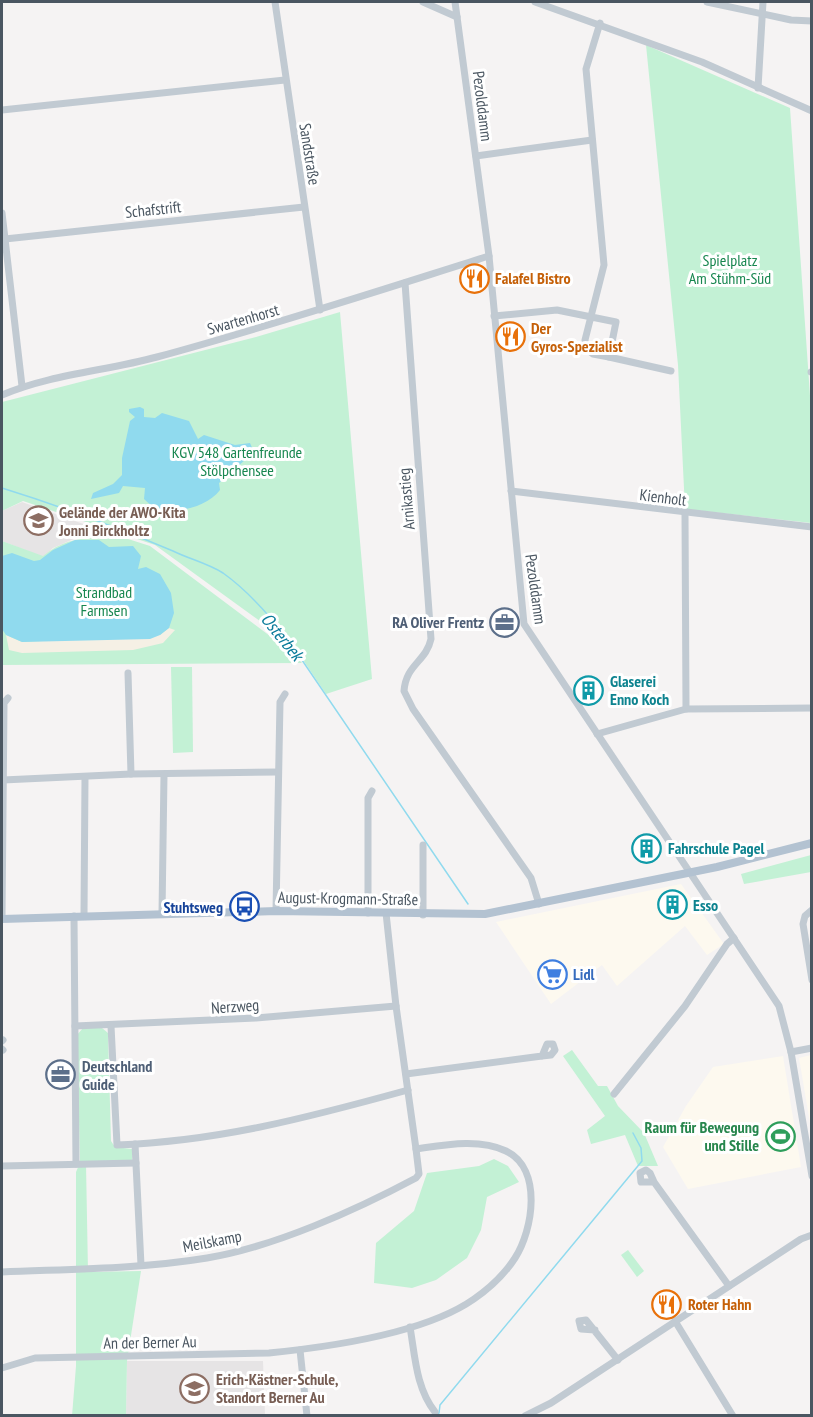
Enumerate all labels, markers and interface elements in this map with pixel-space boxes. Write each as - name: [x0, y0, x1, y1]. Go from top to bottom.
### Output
- street label: Pezolddamm: [469, 70, 497, 142]
- street label: Sandstraße: [295, 122, 325, 186]
- street label: Schafstrift: [124, 196, 183, 222]
- park label: Spielplatz Am Stühm-Süd: [689, 250, 771, 288]
- restaurant icon: Falafel Bistro: [458, 262, 490, 294]
- place label: Falafel Bistro: [495, 268, 571, 288]
- street label: Swartenhorst: [205, 299, 282, 339]
- place label: Der Gyros-Spezialist: [531, 318, 623, 356]
- restaurant icon: Der Gyros-Spezialist: [494, 321, 526, 353]
- park label: KGV 548 Gartenfreunde Stölpchensee: [172, 442, 302, 480]
- street label: Arnikastieg: [393, 467, 419, 531]
- street label: Kienholt: [638, 484, 688, 510]
- place label: Gelände der AWO-Kita Jonni Birckholtz: [58, 502, 186, 540]
- school or university icon: Gelände der AWO-Kita Jonni Birckholtz: [22, 505, 54, 537]
- street label: Pezolddamm: [521, 553, 551, 625]
- park label: Strandbad Farmsen: [76, 582, 132, 620]
- office icon: RA Oliver Frentz: [489, 606, 521, 638]
- water label: Osterbek: [256, 608, 310, 667]
- place label: RA Oliver Frentz: [392, 612, 484, 632]
- place label: Glaserei Enno Koch: [610, 671, 669, 709]
- building icon: Glaserei Enno Koch: [573, 674, 605, 706]
- building icon: Fahrschule Pagel: [631, 832, 663, 864]
- place label: Fahrschule Pagel: [668, 838, 765, 858]
- street label: August-Krogmann-Straße: [278, 887, 418, 909]
- building icon: Esso: [656, 889, 688, 921]
- bus stop icon: Stuhtsweg: [228, 891, 260, 923]
- place label: Esso: [693, 895, 718, 915]
- place label: Stuhtsweg: [163, 897, 223, 917]
- supermarket icon: Lidl: [536, 958, 568, 990]
- place label: Lidl: [573, 964, 595, 984]
- street label: Nerzweg: [210, 994, 260, 1018]
- place label: Deutschland Guide: [82, 1056, 152, 1094]
- office icon: Deutschland Guide: [45, 1059, 77, 1091]
- place label: Raum für Bewegung und Stille: [644, 1117, 759, 1155]
- sports icon: Raum für Bewegung und Stille: [764, 1120, 796, 1152]
- street label: Meilskamp: [181, 1226, 243, 1256]
- restaurant icon: Roter Hahn: [651, 1288, 683, 1320]
- place label: Roter Hahn: [688, 1294, 752, 1314]
- street label: An der Berner Au: [103, 1331, 197, 1353]
- place label: Erich-Kästner-Schule, Standort Berner Au: [216, 1369, 339, 1407]
- school or university icon: Erich-Kästner-Schule, Standort Berner Au: [179, 1372, 211, 1404]

